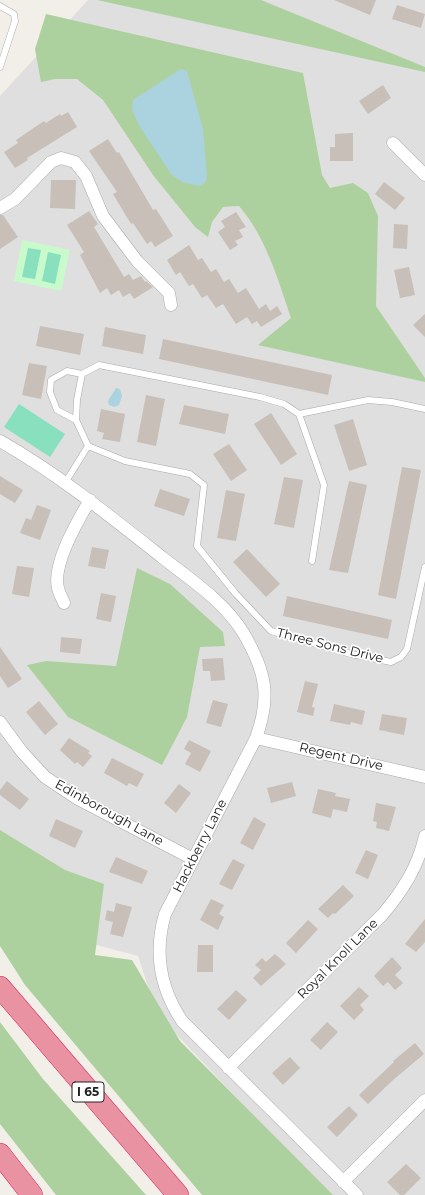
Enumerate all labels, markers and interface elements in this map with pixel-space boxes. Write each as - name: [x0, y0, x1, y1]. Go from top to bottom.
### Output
- street label: Three Sons Drive: [275, 625, 385, 667]
- street label: Regent Drive: [298, 740, 384, 774]
- street label: Edinborough Lane: [52, 777, 166, 849]
- street label: Hackberry Lane: [170, 797, 230, 895]
- street label: Royal Knoll Lane: [295, 916, 381, 1002]
- road number: I 65: [72, 1082, 104, 1102]

